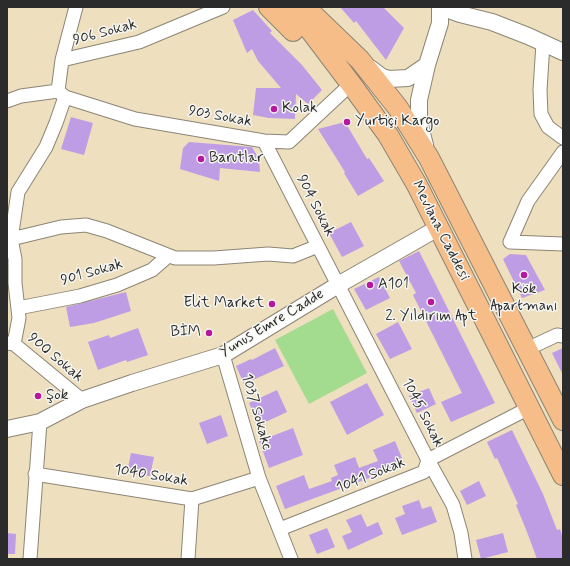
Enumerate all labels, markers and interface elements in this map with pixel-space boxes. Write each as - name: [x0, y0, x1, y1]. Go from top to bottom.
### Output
- street label: 906 Sokak: [71, 16, 139, 50]
- place label: Kolak: [282, 100, 317, 118]
- street label: 903 Sokak: [187, 103, 253, 131]
- marker: Kolak: [269, 104, 279, 114]
- place label: Yurtiçi Kargo: [355, 113, 439, 131]
- marker: Yurtiçi Kargo: [342, 117, 352, 127]
- place label: Barutlar: [209, 150, 263, 168]
- marker: Barutlar: [196, 154, 206, 164]
- street label: 904 Sokak: [292, 172, 338, 240]
- street label: Mevlana Caddesi: [407, 178, 473, 284]
- street label: 901 Sokak: [59, 256, 125, 290]
- marker: Kök Apartmanı: [519, 270, 529, 280]
- place label: A101: [378, 276, 409, 294]
- marker: A101: [365, 280, 375, 290]
- place label: Kök Apartmanı: [490, 281, 558, 316]
- street label: Yunus Emre Cadde: [216, 286, 328, 362]
- place label: Elit Market: [184, 295, 264, 313]
- marker: 2. Yıldırım Apt: [426, 297, 436, 307]
- marker: Elit Market: [267, 299, 277, 309]
- place label: 2. Yıldırım Apt: [385, 308, 477, 326]
- place label: BİM: [170, 324, 201, 342]
- marker: BİM: [204, 328, 214, 338]
- street label: 900 Sokak: [24, 330, 86, 386]
- street label: 1037 Sokakc: [237, 372, 275, 452]
- street label: 1045 Sokak: [397, 375, 447, 451]
- place label: Şok: [46, 387, 68, 405]
- marker: Şok: [33, 391, 43, 401]
- street label: 1041 Sokak: [334, 454, 408, 498]
- street label: 1040 Sokak: [113, 461, 189, 491]

